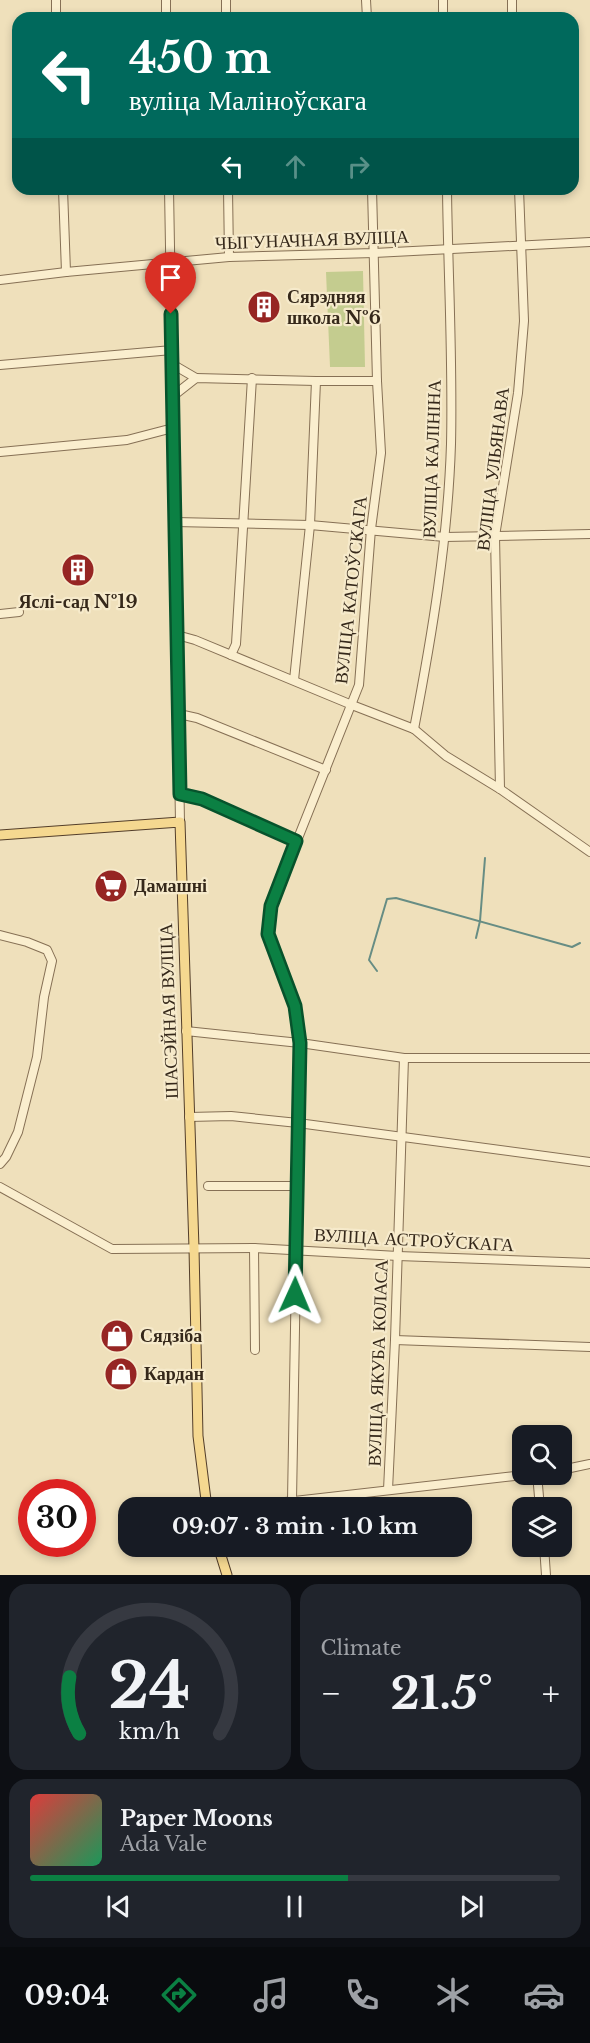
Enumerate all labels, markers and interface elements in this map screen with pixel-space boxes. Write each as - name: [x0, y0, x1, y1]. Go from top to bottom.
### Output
- text: 450 m: [129, 32, 271, 84]
- icon: left: [30, 36, 108, 114]
- text: вуліца Маліноўскага: [129, 84, 367, 117]
- icon: left: [216, 150, 249, 183]
- icon: ahead: [279, 150, 312, 183]
- icon: right: [342, 150, 375, 183]
- street label: ЧЫГУНАЧНАЯ ВУЛІЦА: [215, 226, 409, 254]
- pin: [145, 252, 196, 314]
- icon: arrive: [154, 261, 187, 294]
- place label: Сярэдняя школа №6: [287, 286, 381, 329]
- building icon: Сярэдняя школа №6: [246, 289, 282, 325]
- street label: ВУЛІЦА КАЛІНІНА: [418, 379, 446, 539]
- street label: ВУЛІЦА УЛЬЯНАВА: [472, 386, 514, 552]
- street label: ВУЛІЦА КАТОЎСКАГА: [330, 495, 372, 685]
- building icon: Яслі-сад №19: [60, 552, 96, 588]
- place label: Яслі-сад №19: [18, 591, 138, 613]
- supermarket icon: Дамашні: [93, 868, 129, 904]
- place label: Дамашні: [134, 875, 207, 897]
- street label: ШАСЭЙНАЯ ВУЛІЦА: [155, 923, 183, 1099]
- street label: ВУЛІЦА АСТРОЎСКАГА: [313, 1224, 515, 1256]
- street label: ВУЛІЦА ЯКУБА КОЛАСА: [363, 1259, 393, 1467]
- position arrow: [263, 1263, 327, 1327]
- shop icon: Сядзіба: [99, 1318, 135, 1354]
- place label: Сядзіба: [140, 1325, 202, 1347]
- shop icon: Кардан: [103, 1356, 139, 1392]
- place label: Кардан: [144, 1363, 204, 1385]
- map controls: [512, 1425, 572, 1557]
- button: search: [512, 1425, 572, 1485]
- speed limit sign: 30: [18, 1479, 96, 1557]
- button: layers: [512, 1497, 572, 1557]
- text: 09:07 · 3 min · 1.0 km: [172, 1513, 418, 1540]
- text: Climate: [321, 1636, 401, 1660]
- text: 24: [109, 1647, 191, 1725]
- text: 21.5°: [390, 1665, 493, 1721]
- text: −: [321, 1673, 341, 1714]
- text: +: [542, 1673, 560, 1714]
- text: km/h: [119, 1718, 180, 1745]
- text: Paper Moons: [120, 1805, 273, 1832]
- text: Ada Vale: [120, 1832, 207, 1856]
- icon: previous: [102, 1890, 135, 1923]
- icon: pause: [278, 1890, 311, 1923]
- icon: next: [455, 1890, 488, 1923]
- icon: directions: [158, 1974, 200, 2016]
- icon: music: [250, 1974, 292, 2016]
- icon: phone: [341, 1974, 383, 2016]
- icon: climate: [432, 1974, 474, 2016]
- icon: car: [523, 1974, 565, 2016]
- text: 09:04: [25, 1979, 109, 2012]

